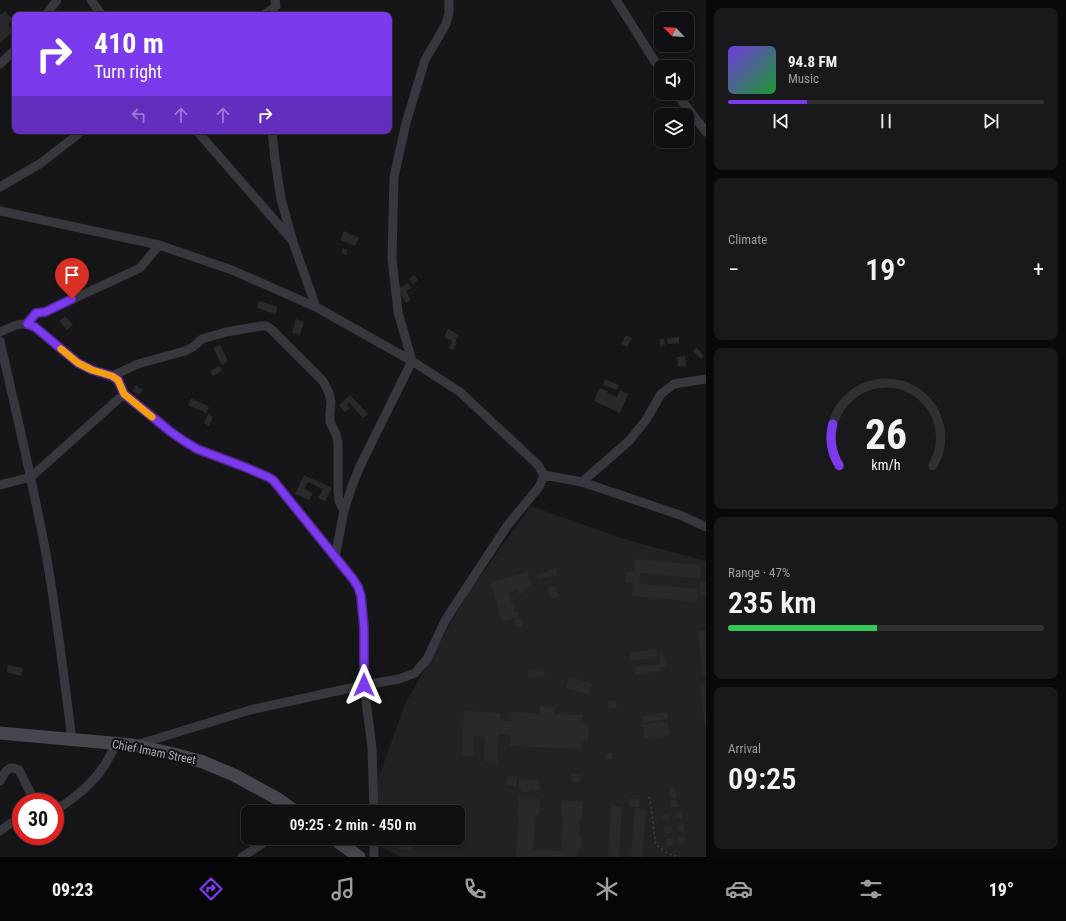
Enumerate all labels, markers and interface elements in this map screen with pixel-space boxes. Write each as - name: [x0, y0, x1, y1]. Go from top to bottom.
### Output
- north arrow: [654, 12, 694, 52]
- map controls: [654, 12, 694, 148]
- text: 410 m: [94, 27, 164, 60]
- icon: right: [28, 28, 80, 80]
- text: 94.8 FM: [788, 53, 837, 71]
- button: sound: [654, 60, 694, 100]
- text: Turn right: [94, 61, 162, 82]
- text: Music: [788, 71, 819, 86]
- icon: left: [128, 104, 150, 126]
- icon: ahead: [170, 104, 192, 126]
- icon: ahead: [212, 104, 234, 126]
- icon: right: [254, 104, 276, 126]
- button: layers: [654, 108, 694, 148]
- icon: previous: [770, 110, 792, 132]
- icon: pause: [875, 110, 897, 132]
- icon: next: [980, 110, 1002, 132]
- text: Climate: [728, 232, 767, 247]
- text: 19°: [865, 252, 907, 287]
- text: −: [728, 257, 739, 282]
- text: +: [1033, 257, 1044, 282]
- pin: [55, 258, 89, 299]
- icon: arrive: [61, 264, 83, 286]
- text: 26: [865, 410, 907, 459]
- text: km/h: [871, 457, 901, 473]
- text: Range · 47%: [728, 565, 790, 580]
- text: 235 km: [728, 585, 817, 620]
- position arrow: [343, 664, 385, 706]
- street label: Chief Imam Street: [111, 737, 198, 767]
- text: Arrival: [728, 741, 761, 756]
- text: 09:25: [728, 761, 796, 796]
- speed limit sign: 30: [12, 793, 64, 845]
- text: 09:25 · 2 min · 450 m: [290, 816, 416, 834]
- icon: directions: [197, 875, 225, 903]
- icon: music: [329, 875, 357, 903]
- icon: phone: [461, 875, 489, 903]
- icon: climate: [593, 875, 621, 903]
- icon: car: [725, 875, 753, 903]
- icon: filters: [857, 875, 885, 903]
- text: 09:23: [52, 879, 93, 900]
- text: 19°: [989, 879, 1014, 900]

